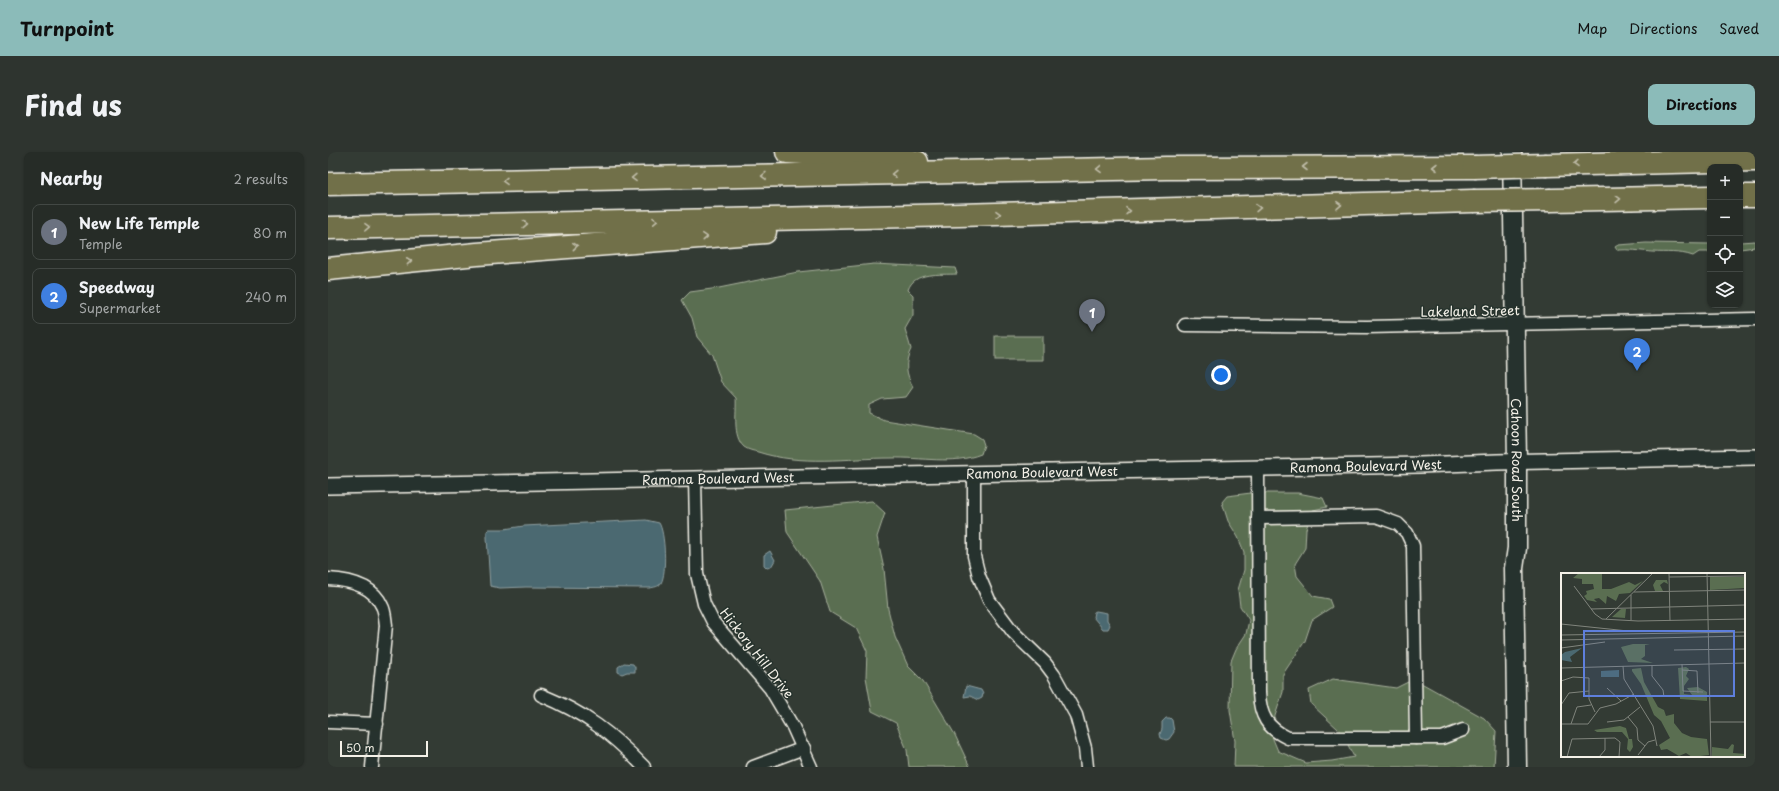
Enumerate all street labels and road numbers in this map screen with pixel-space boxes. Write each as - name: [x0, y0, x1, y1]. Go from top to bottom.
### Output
- street label: Lakeland Street: [1420, 300, 1520, 321]
- street label: Cahoon Road South: [1507, 398, 1527, 522]
- street label: Ramona Boulevard West: [1290, 454, 1442, 477]
- street label: Ramona Boulevard West: [966, 461, 1118, 483]
- street label: Ramona Boulevard West: [642, 467, 794, 489]
- street label: Hickory Hill Drive: [716, 604, 799, 702]

